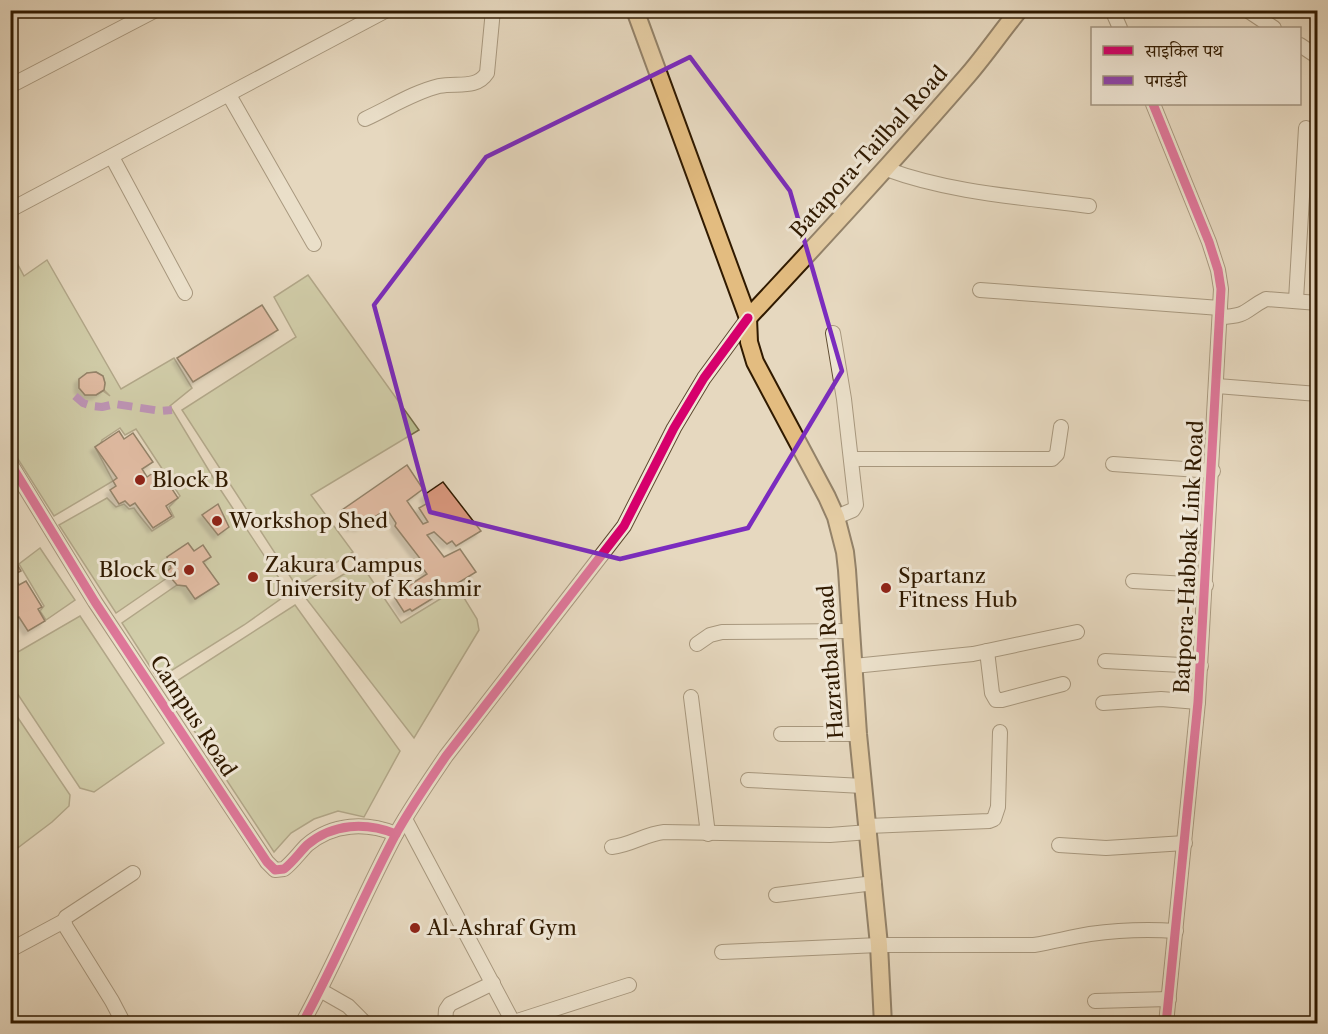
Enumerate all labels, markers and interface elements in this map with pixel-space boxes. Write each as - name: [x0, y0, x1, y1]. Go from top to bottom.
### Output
- legend: [1091, 27, 1301, 105]
- text: साइकिल पथ: [1144, 40, 1224, 62]
- street label: Batapora-Tailbal Road: [785, 60, 953, 243]
- text: पगडंडी: [1144, 70, 1188, 92]
- street label: Batpora-Habbak Link Road: [1169, 420, 1208, 694]
- place label: Block B: [152, 467, 229, 492]
- marker: Block B: [133, 473, 147, 487]
- place label: Workshop Shed: [228, 508, 388, 533]
- marker: Workshop Shed: [210, 514, 224, 528]
- place label: Zakura Campus University of Kashmir: [265, 552, 482, 601]
- place label: Block C: [99, 557, 177, 582]
- marker: Block C: [182, 563, 196, 577]
- place label: Spartanz Fitness Hub: [898, 563, 1017, 612]
- marker: Zakura Campus University of Kashmir: [246, 570, 260, 584]
- marker: Spartanz Fitness Hub: [879, 581, 893, 595]
- street label: Hazratbal Road: [813, 584, 848, 740]
- street label: Campus Road: [145, 650, 242, 781]
- place label: Al-Ashraf Gym: [426, 915, 577, 940]
- marker: Al-Ashraf Gym: [408, 921, 422, 935]

